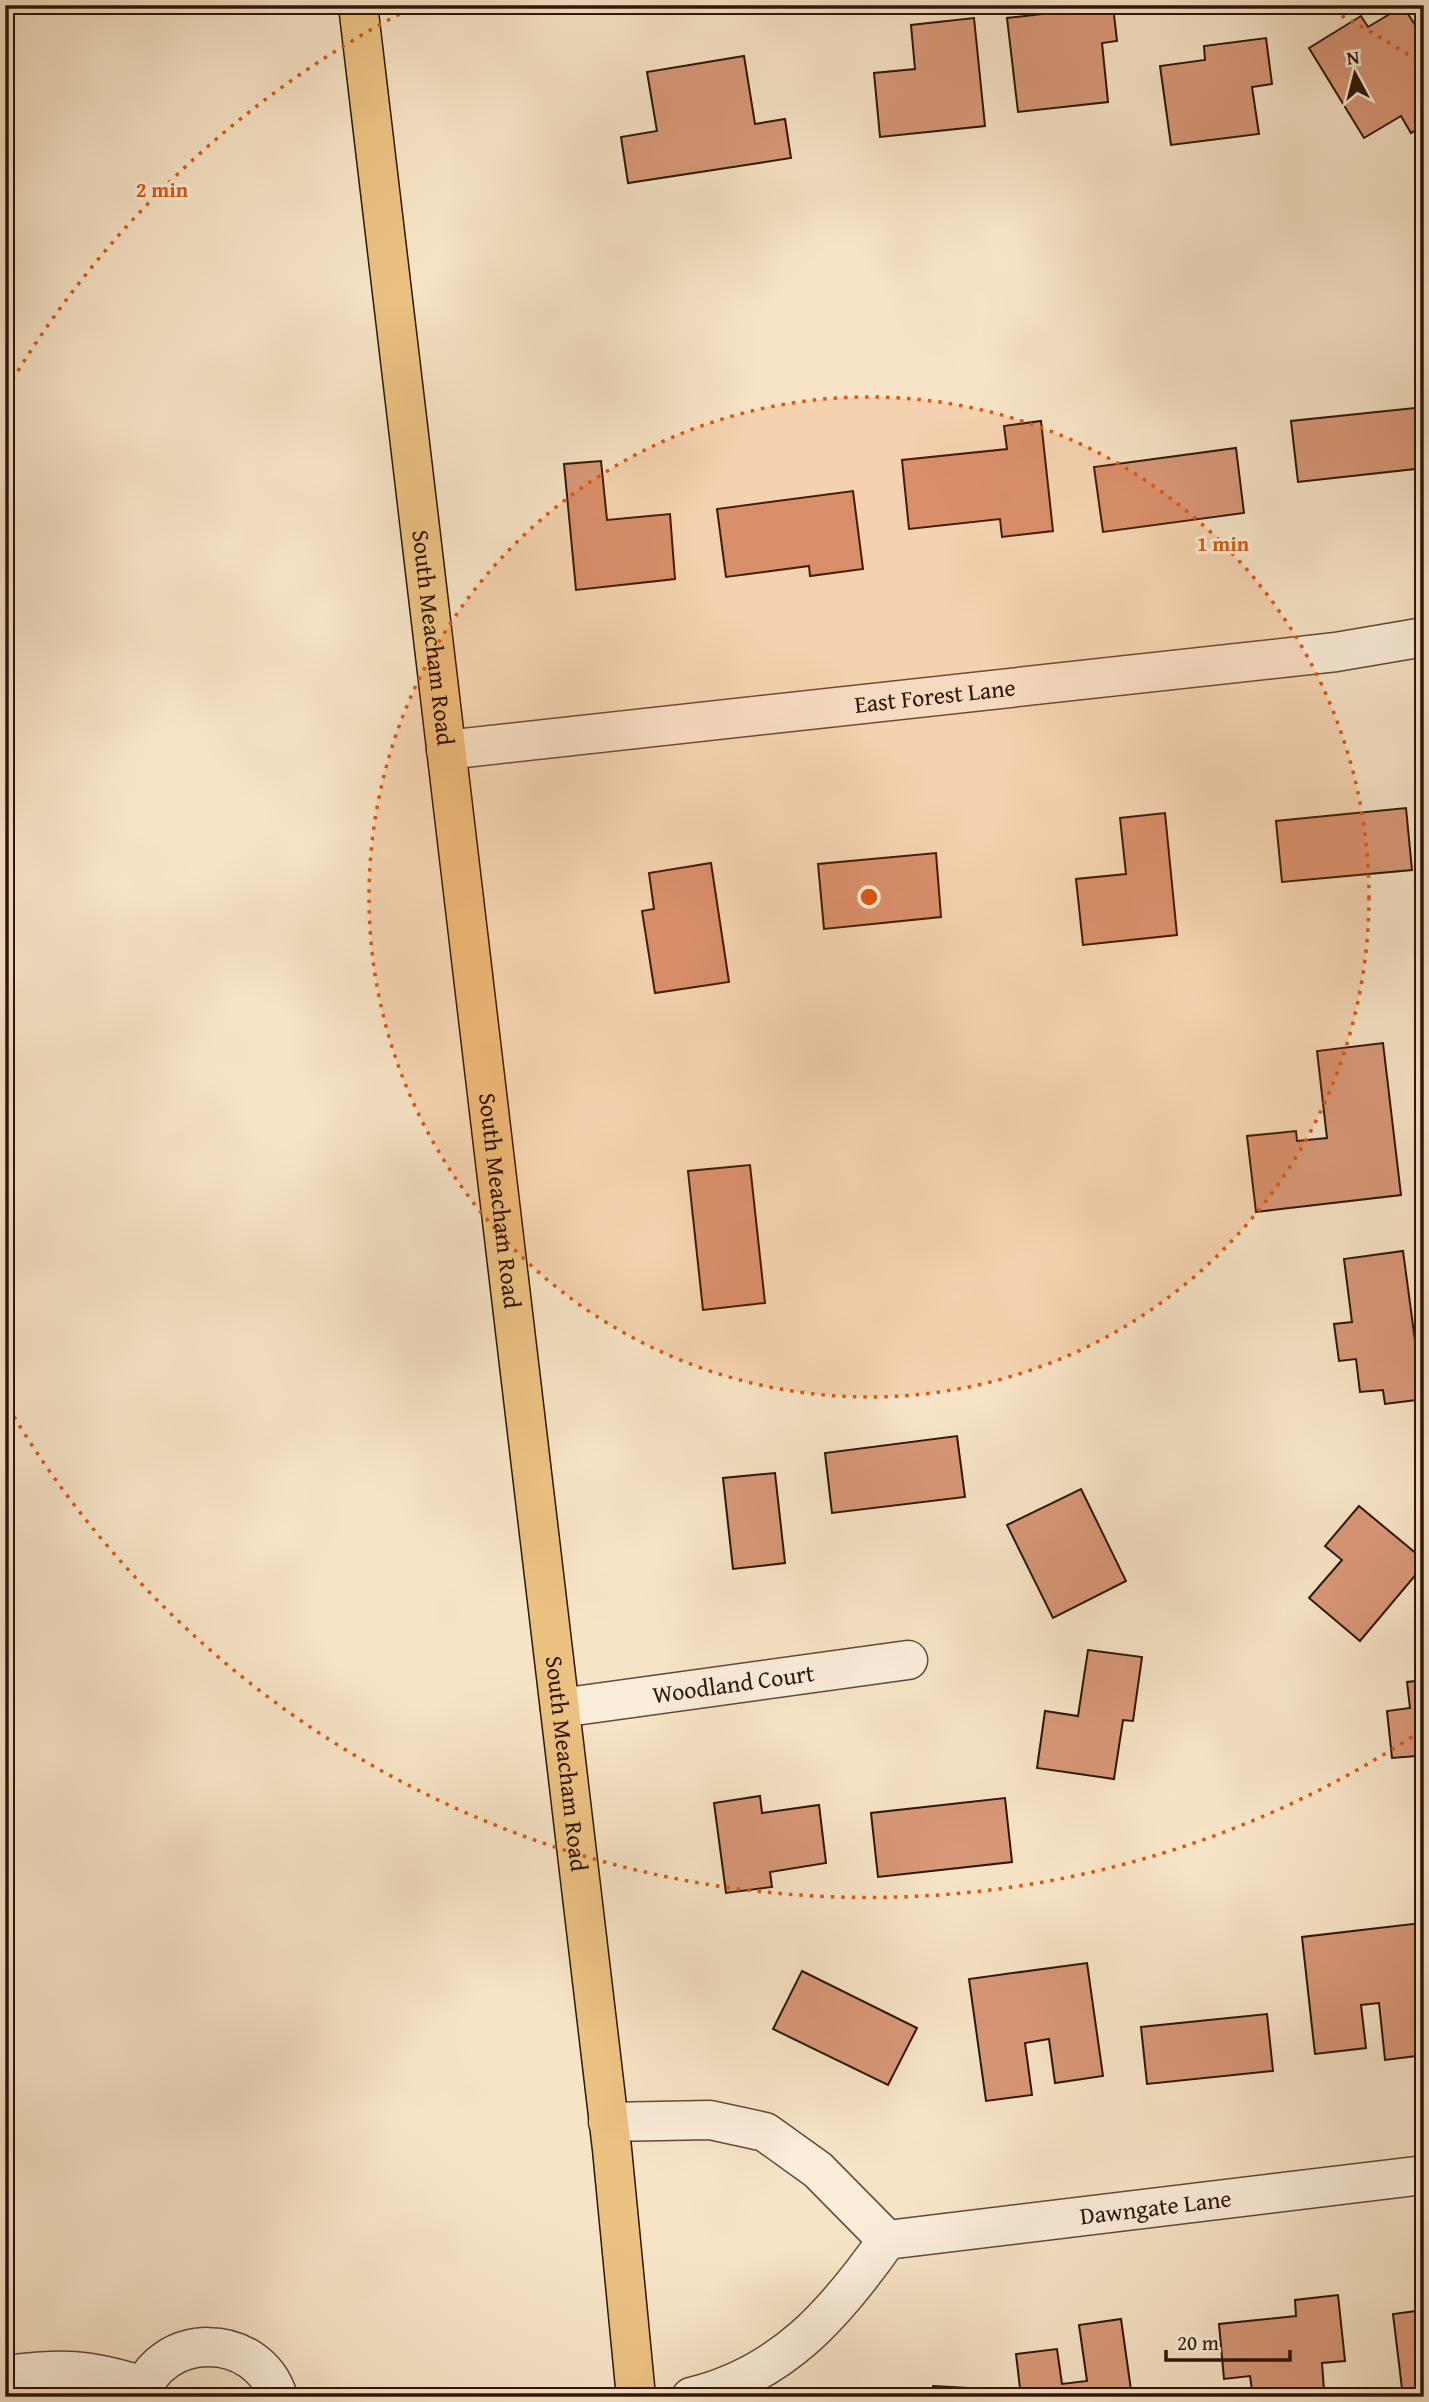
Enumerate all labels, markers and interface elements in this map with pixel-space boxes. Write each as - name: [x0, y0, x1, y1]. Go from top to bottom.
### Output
- north arrow: [1320, 38, 1390, 108]
- text: N: [1345, 42, 1361, 72]
- text: 2 min: [136, 174, 189, 205]
- street label: South Meacham Road: [403, 528, 464, 747]
- text: 1 min: [1197, 528, 1250, 559]
- street label: East Forest Lane: [853, 669, 1017, 722]
- centre of rings: [857, 885, 881, 909]
- street label: South Meacham Road: [470, 1091, 530, 1310]
- street label: South Meacham Road: [537, 1654, 597, 1874]
- street label: Woodland Court: [650, 1655, 817, 1712]
- street label: Dawngate Lane: [1078, 2180, 1233, 2234]
- scale bar: [1166, 2318, 1291, 2362]
- text: 20 m: [1177, 2327, 1219, 2358]

